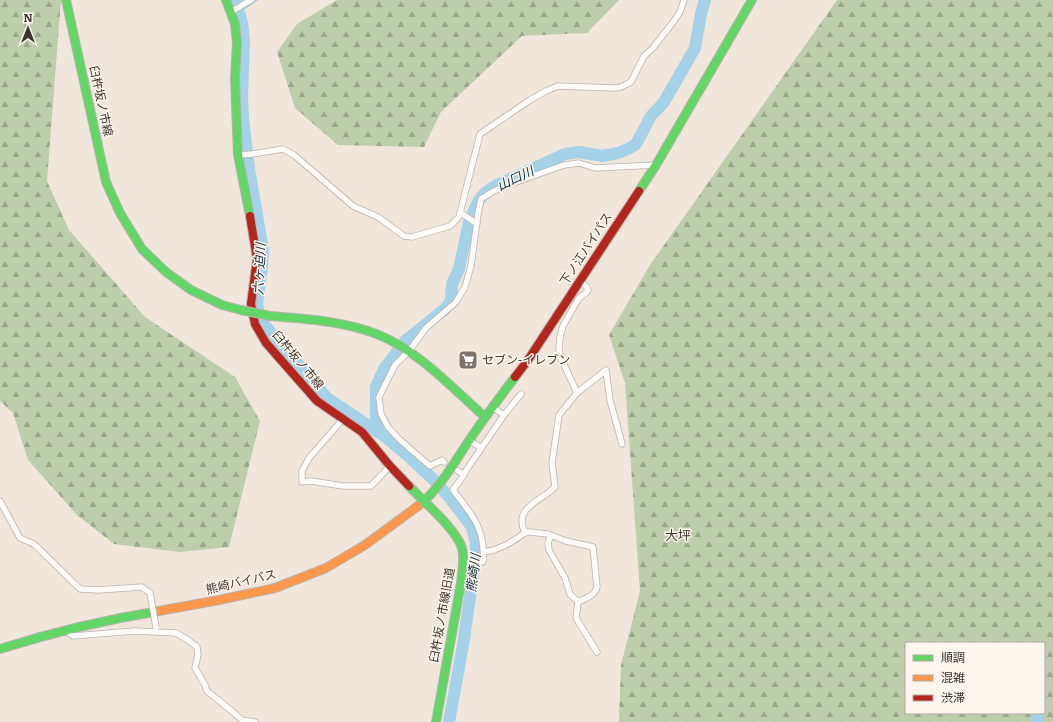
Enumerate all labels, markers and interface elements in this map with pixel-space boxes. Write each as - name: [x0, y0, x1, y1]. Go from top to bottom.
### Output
- north arrow: [8, 8, 48, 48]
- text: N: [23, 9, 33, 25]
- street label: 臼杵坂ノ市線: [86, 64, 118, 138]
- water label: 山口川: [493, 160, 538, 195]
- street label: 下ノ江バイパス: [555, 208, 616, 288]
- water label: 六ヶ迫川: [248, 241, 269, 295]
- street label: 臼杵坂ノ市線: [269, 326, 329, 393]
- supermarket icon: セブン-イレブン: [457, 349, 479, 371]
- place label: セブン-イレブン: [482, 350, 570, 368]
- district label: 大坪: [665, 525, 691, 544]
- water label: 熊崎川: [461, 550, 485, 593]
- street label: 熊崎バイパス: [204, 564, 278, 598]
- street label: 臼杵坂ノ市線旧道: [424, 566, 458, 664]
- legend: [905, 642, 1045, 714]
- text: 順調: [941, 648, 965, 666]
- text: 混雑: [941, 668, 965, 686]
- text: 渋滞: [941, 688, 965, 706]

